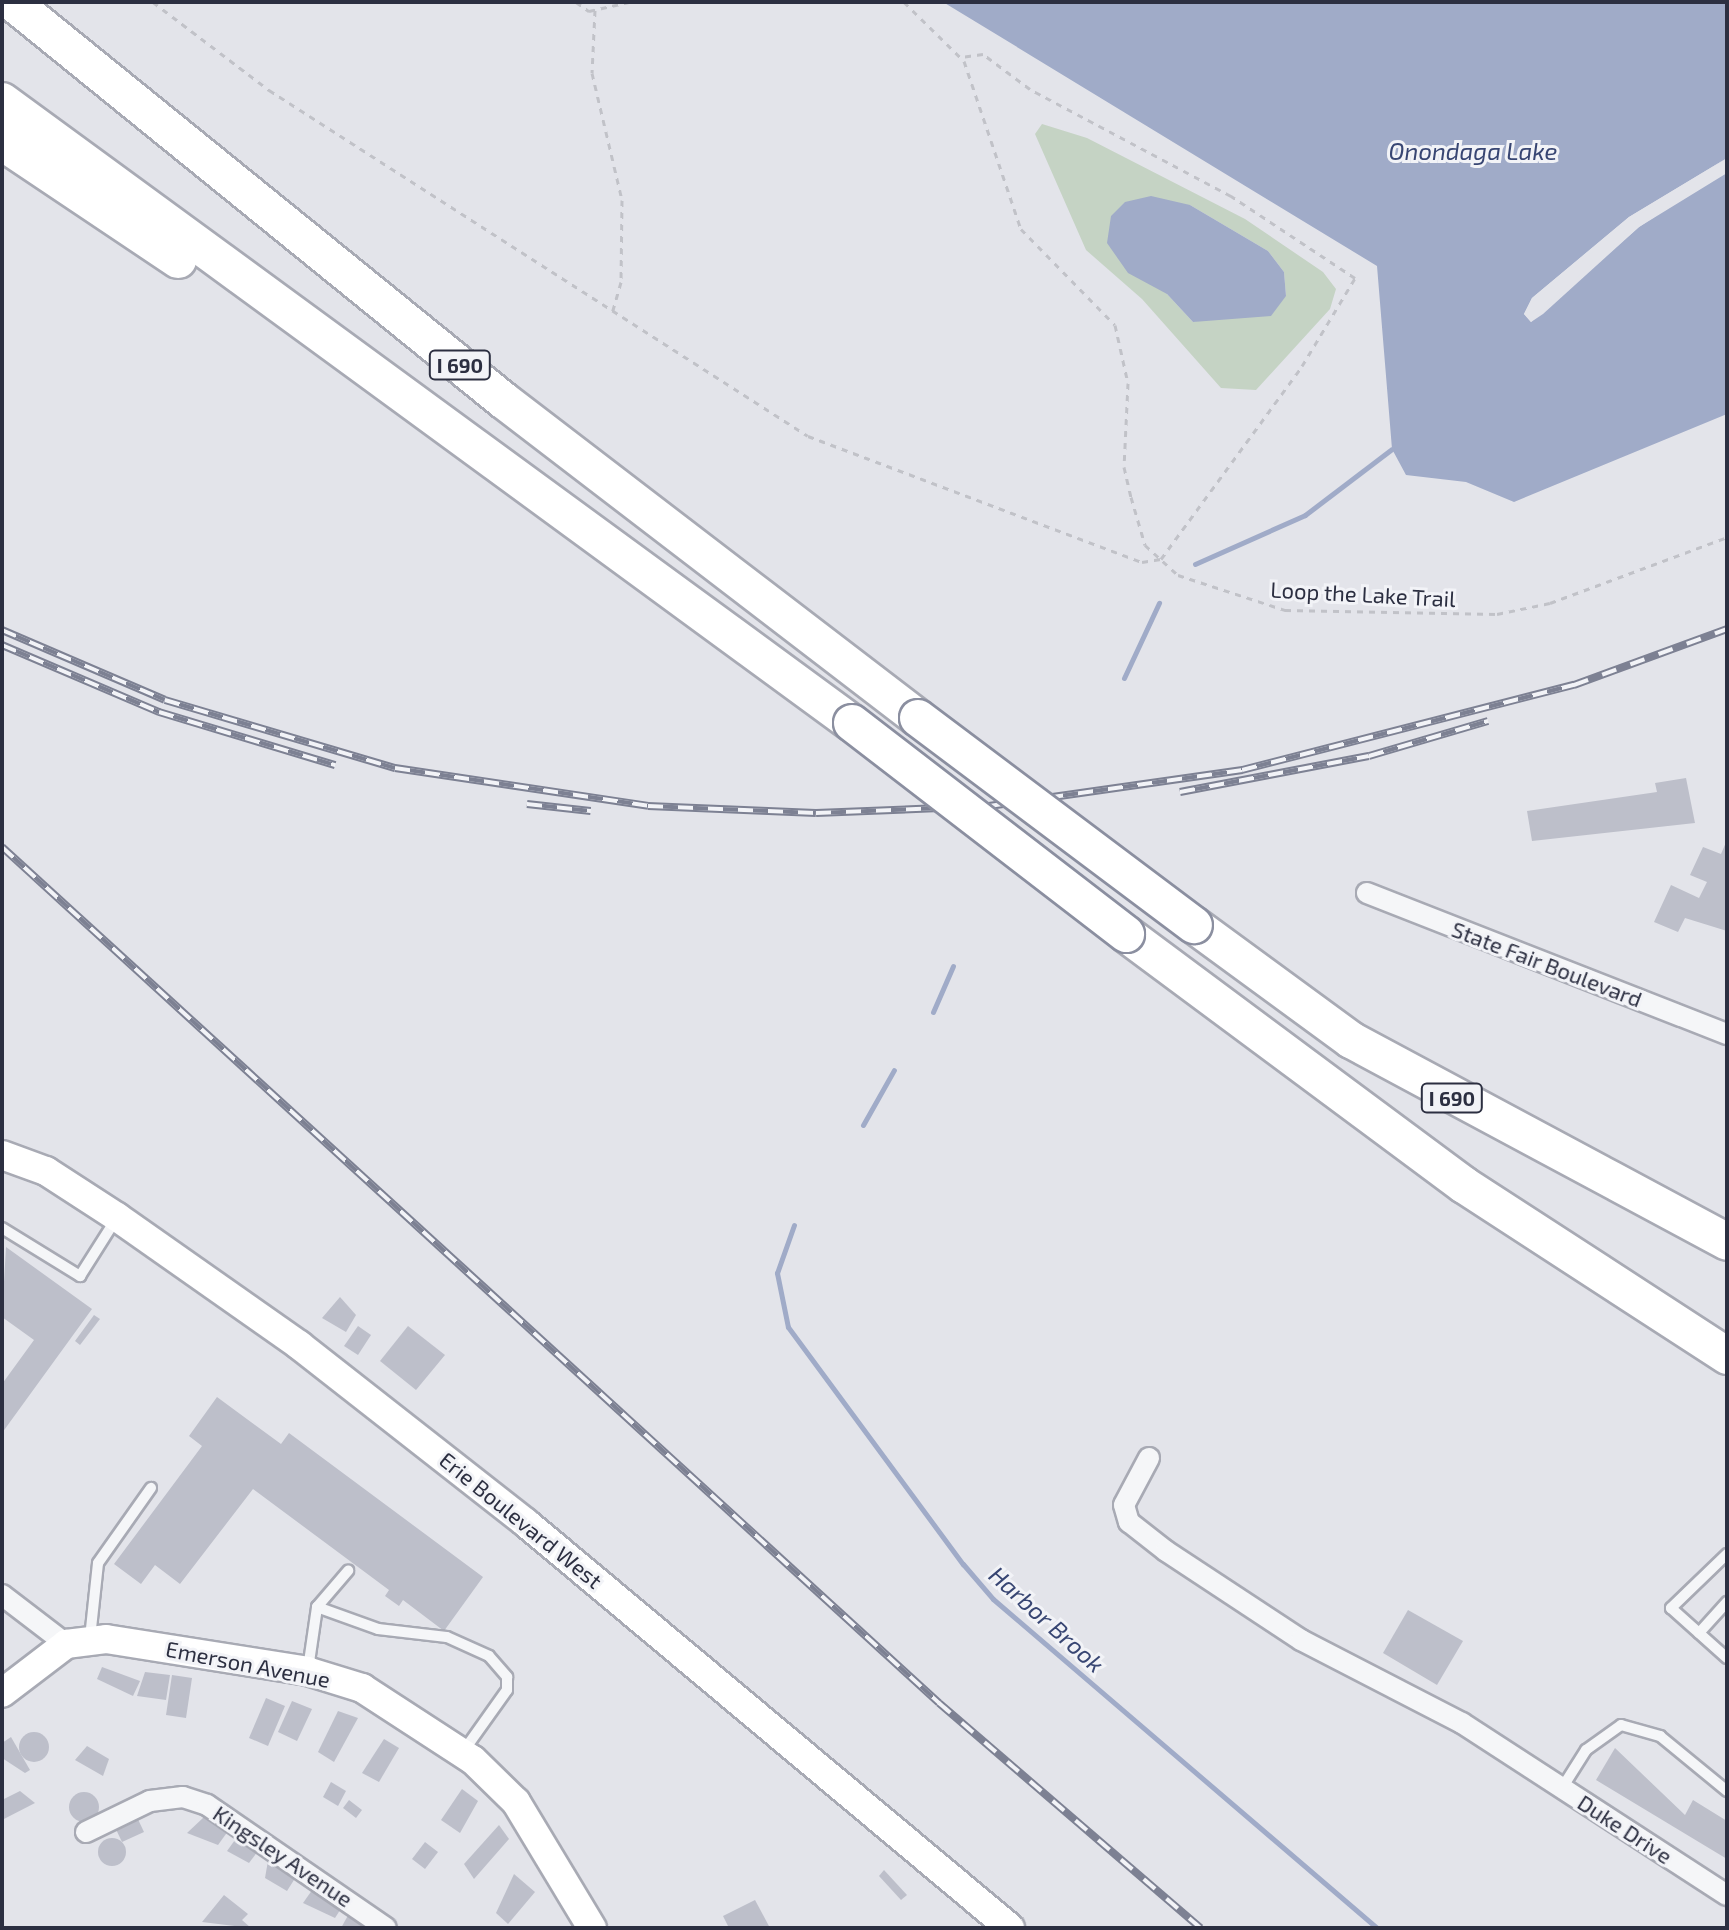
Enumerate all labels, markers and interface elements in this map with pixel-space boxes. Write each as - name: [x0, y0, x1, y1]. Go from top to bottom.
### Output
- water label: Onondaga Lake: [1389, 137, 1557, 165]
- road number: I 690: [428, 349, 492, 381]
- street label: Loop the Lake Trail: [1269, 576, 1457, 612]
- street label: State Fair Boulevard: [1448, 915, 1646, 1013]
- road number: I 690: [1420, 1082, 1484, 1114]
- street label: Erie Boulevard West: [434, 1446, 608, 1594]
- water label: Harbor Brook: [983, 1560, 1111, 1678]
- street label: Emerson Avenue: [163, 1635, 333, 1693]
- street label: Duke Drive: [1573, 1789, 1677, 1869]
- street label: Kingsley Avenue: [208, 1799, 358, 1913]

